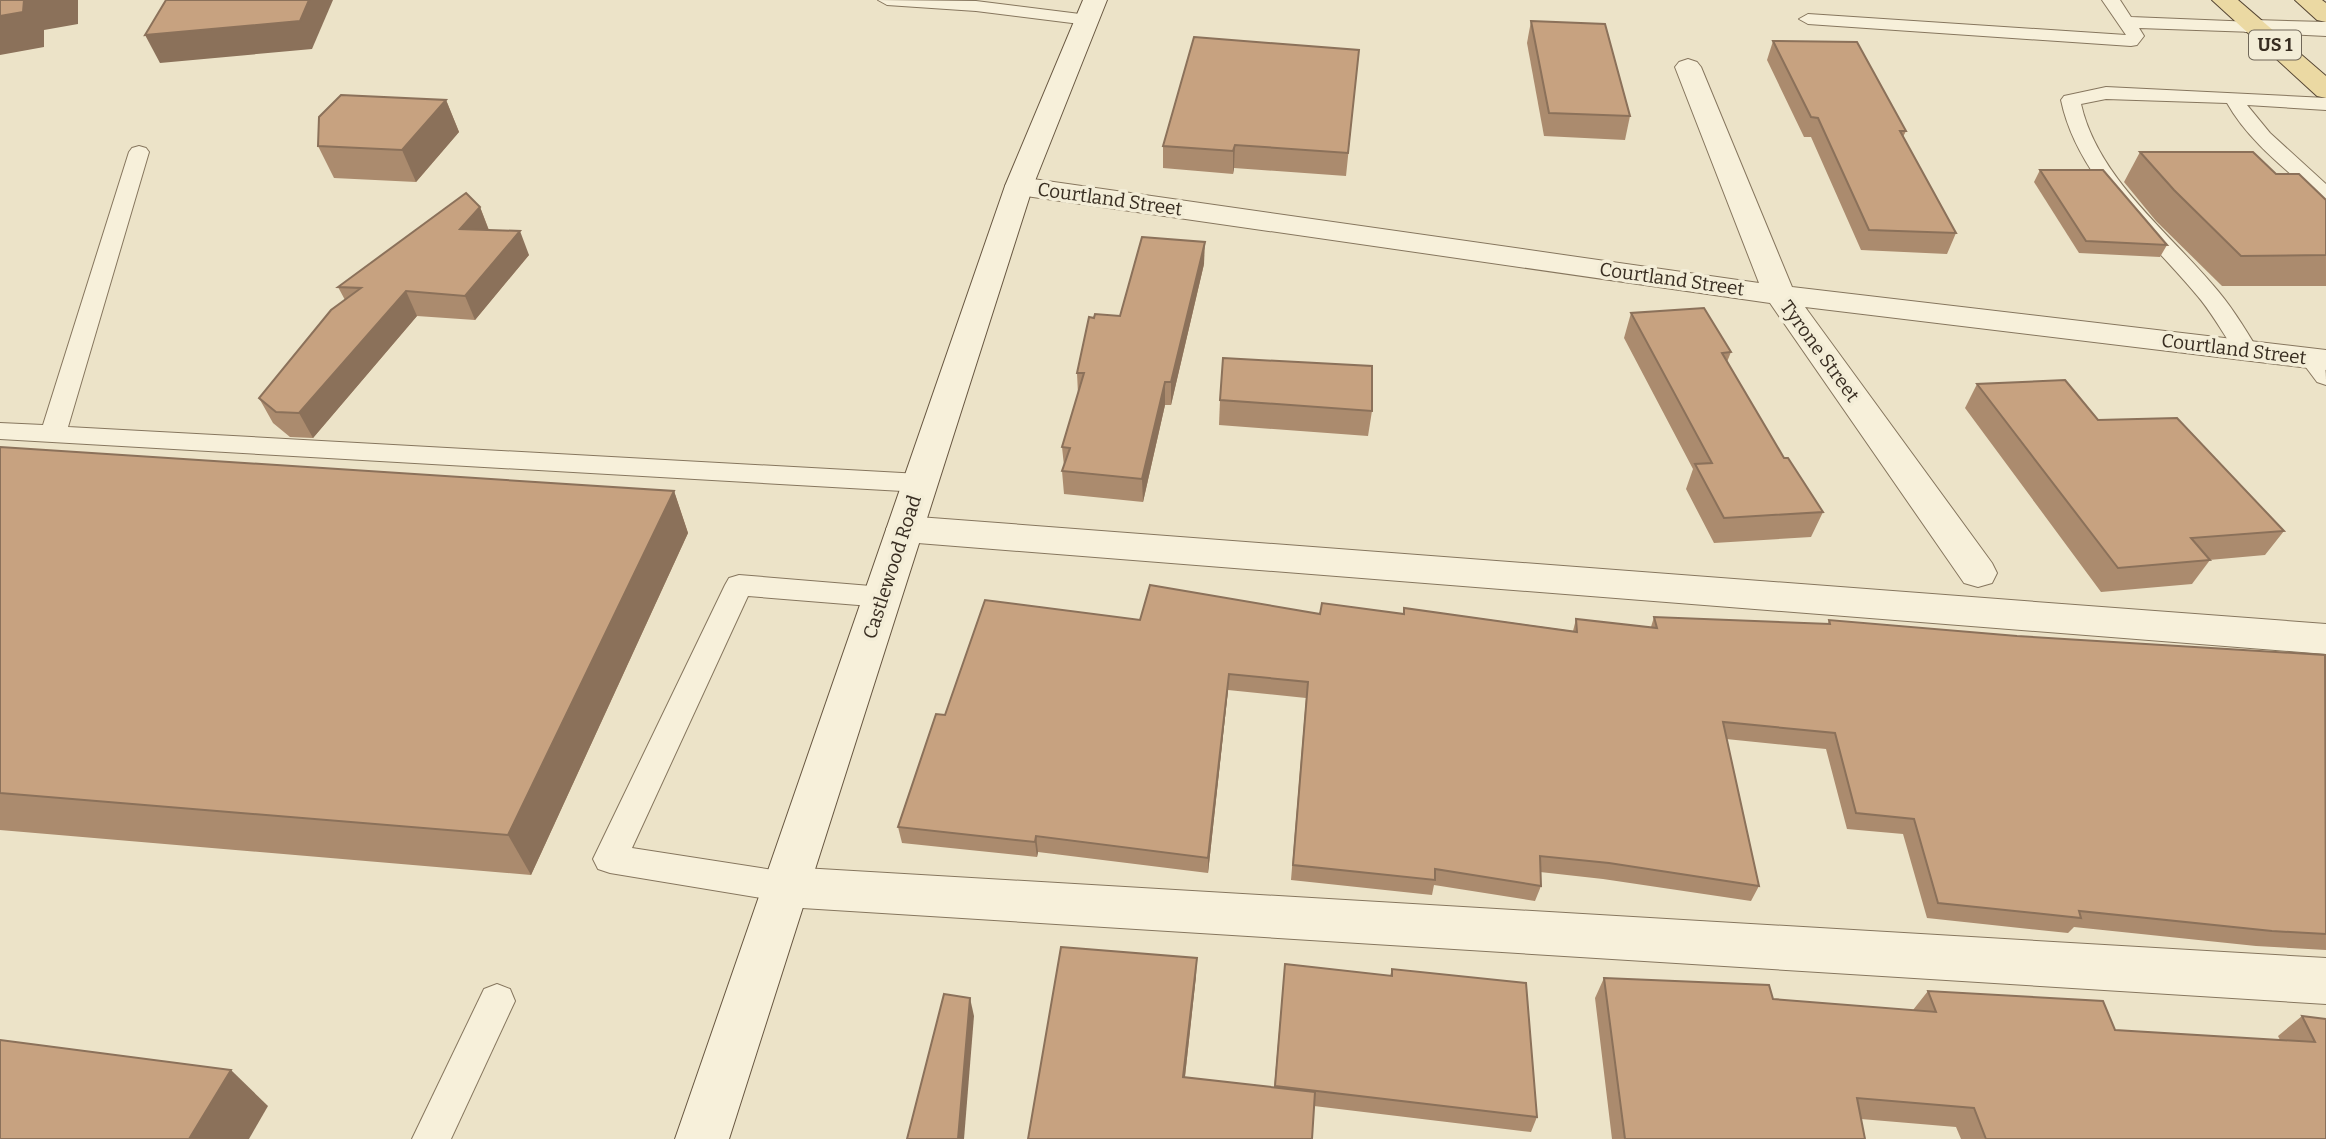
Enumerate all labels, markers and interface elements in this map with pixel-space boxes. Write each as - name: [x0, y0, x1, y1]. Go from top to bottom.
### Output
- road number: US 1: [2249, 31, 2301, 60]
- street label: Courtland Street: [1036, 177, 1184, 221]
- street label: Courtland Street: [1598, 257, 1746, 301]
- street label: Tyrone Street: [1776, 296, 1865, 406]
- street label: Courtland Street: [2160, 329, 2308, 369]
- street label: Castlewood Road: [858, 492, 926, 642]

